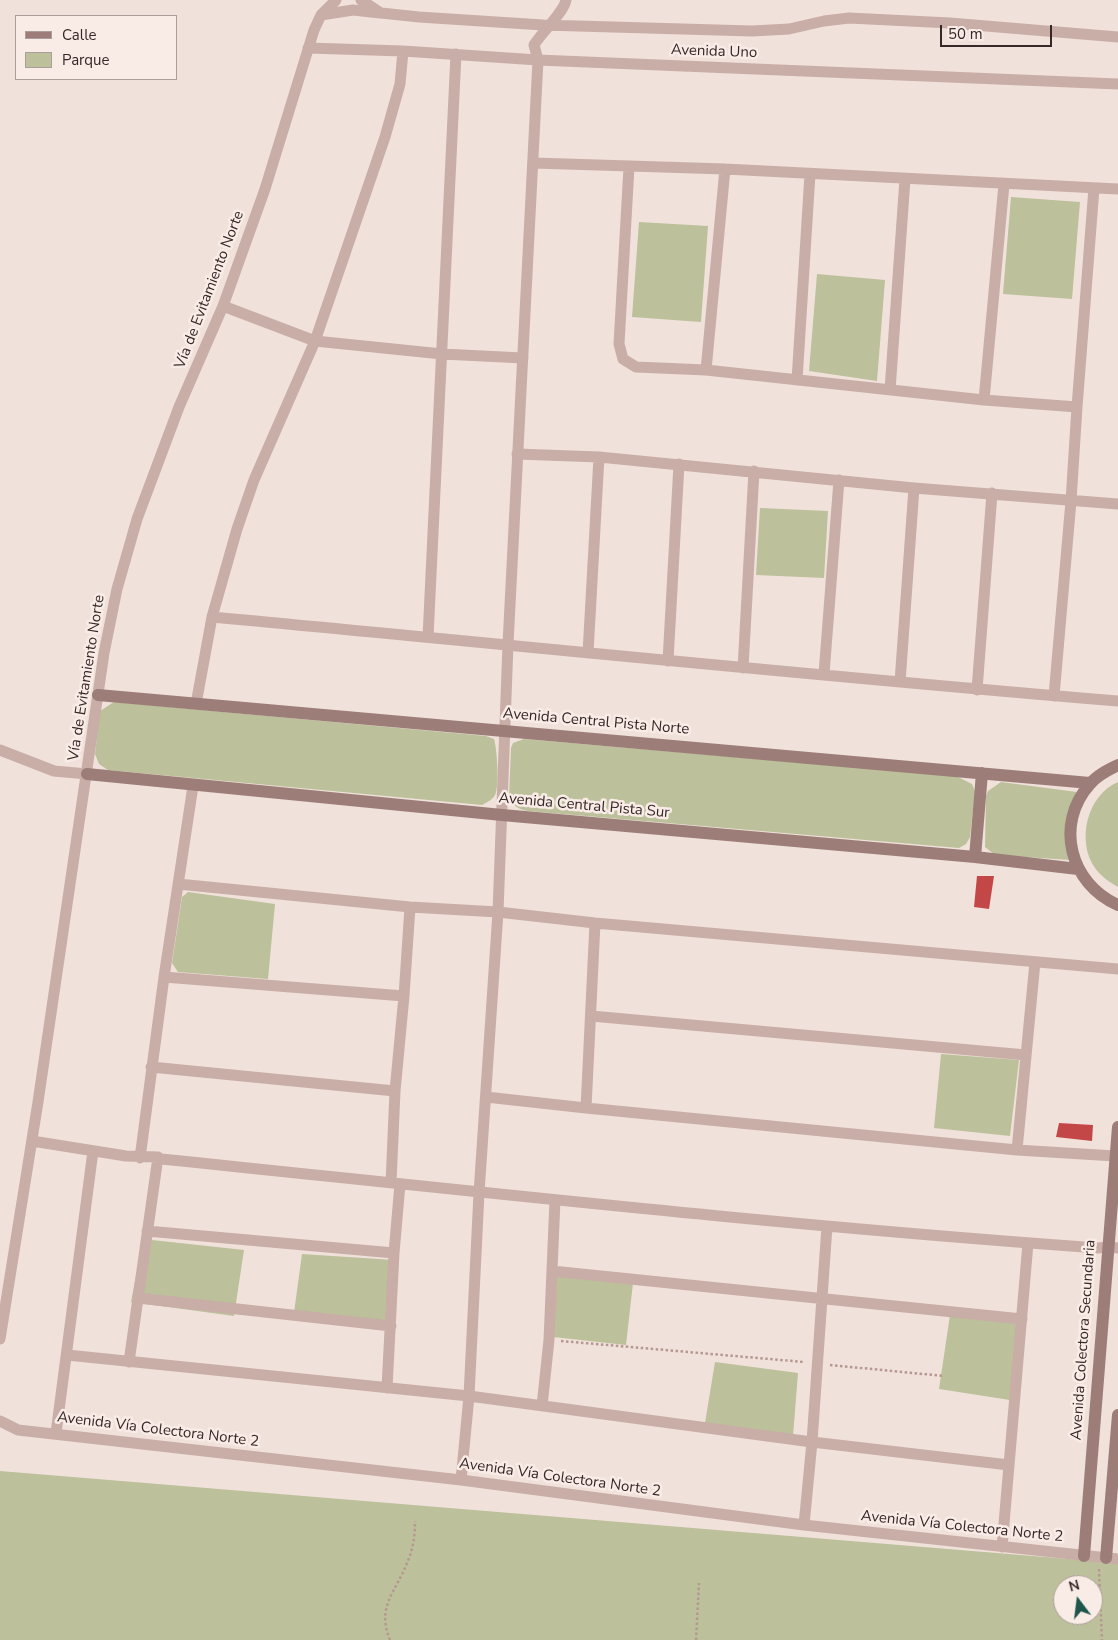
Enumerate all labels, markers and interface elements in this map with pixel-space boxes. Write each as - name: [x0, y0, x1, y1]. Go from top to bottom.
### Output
- legend: [15, 15, 178, 80]
- scale bar: [943, 15, 1056, 47]
- text: 50 m: [948, 24, 983, 44]
- text: Calle: [62, 25, 97, 45]
- street label: Avenida Uno: [670, 41, 758, 63]
- text: Parque: [62, 50, 110, 70]
- street label: Vía de Evitamiento Norte: [172, 208, 248, 372]
- street label: Vía de Evitamiento Norte: [65, 594, 109, 762]
- street label: Avenida Central Pista Norte: [502, 705, 690, 739]
- street label: Avenida Central Pista Sur: [498, 790, 670, 822]
- street label: Avenida Colectora Secundaria: [1068, 1239, 1100, 1441]
- street label: Avenida Vía Colectora Norte 2: [56, 1409, 260, 1451]
- street label: Avenida Vía Colectora Norte 2: [458, 1455, 662, 1501]
- street label: Avenida Vía Colectora Norte 2: [860, 1507, 1064, 1547]
- north arrow: [1053, 1575, 1103, 1625]
- text: N: [1067, 1575, 1082, 1597]

